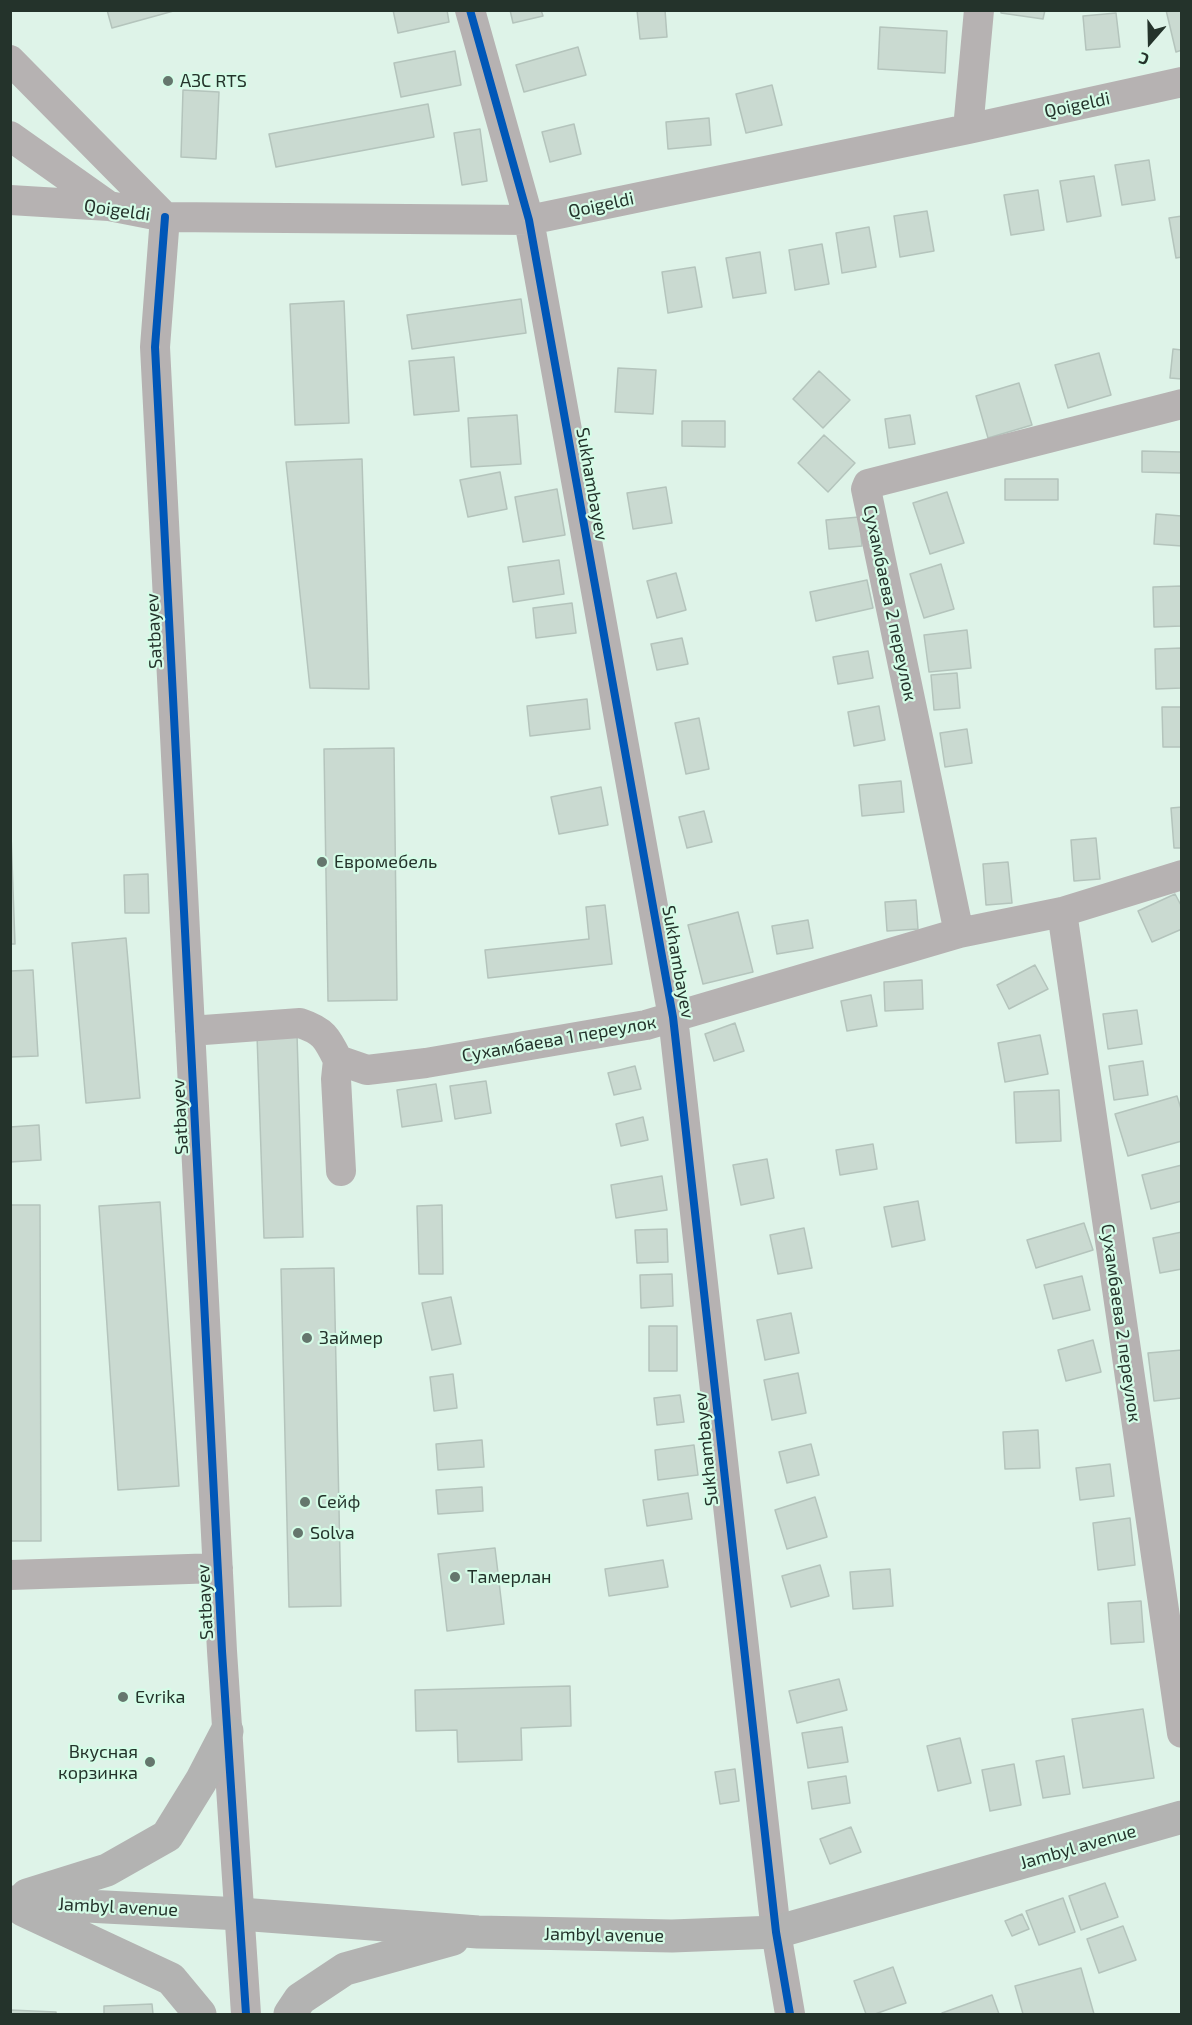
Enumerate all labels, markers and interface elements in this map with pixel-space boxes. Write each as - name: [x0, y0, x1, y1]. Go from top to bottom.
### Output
- north arrow: [1120, 12, 1180, 72]
- text: С: [1136, 49, 1151, 70]
- place label: АЗС RTS: [180, 70, 247, 92]
- marker: АЗС RTS: [161, 74, 175, 88]
- street label: Qoigeldi: [1042, 88, 1112, 122]
- street label: Qoigeldi: [566, 188, 636, 222]
- street label: Qoigeldi: [83, 195, 151, 225]
- street label: Sukhambayev: [571, 426, 613, 542]
- street label: Сухамбаева 2 переулок: [859, 503, 921, 703]
- street label: Satbayev: [141, 593, 167, 669]
- place label: Евромебель: [334, 851, 437, 873]
- marker: Евромебель: [315, 855, 329, 869]
- street label: Sukhambayev: [657, 904, 699, 1020]
- street label: Сухамбаева 1 переулок: [460, 1011, 658, 1067]
- street label: Satbayev: [167, 1079, 193, 1155]
- street label: Сухамбаева 2 переулок: [1096, 1223, 1146, 1423]
- place label: Займер: [319, 1327, 383, 1349]
- marker: Займер: [300, 1331, 314, 1345]
- street label: Sukhambayev: [689, 1391, 723, 1507]
- place label: Сейф: [317, 1491, 360, 1513]
- marker: Сейф: [298, 1495, 312, 1509]
- place label: Solva: [310, 1522, 355, 1544]
- marker: Solva: [291, 1526, 305, 1540]
- street label: Satbayev: [192, 1564, 218, 1640]
- place label: Тамерлан: [467, 1566, 552, 1588]
- marker: Тамерлан: [448, 1570, 462, 1584]
- place label: Evrika: [135, 1686, 185, 1708]
- marker: Evrika: [116, 1690, 130, 1704]
- place label: Вкусная корзинка: [58, 1741, 138, 1784]
- marker: Вкусная корзинка: [143, 1755, 157, 1769]
- street label: Jambyl avenue: [1017, 1820, 1139, 1874]
- street label: Jambyl avenue: [57, 1893, 179, 1921]
- street label: Jambyl avenue: [544, 1923, 664, 1947]

